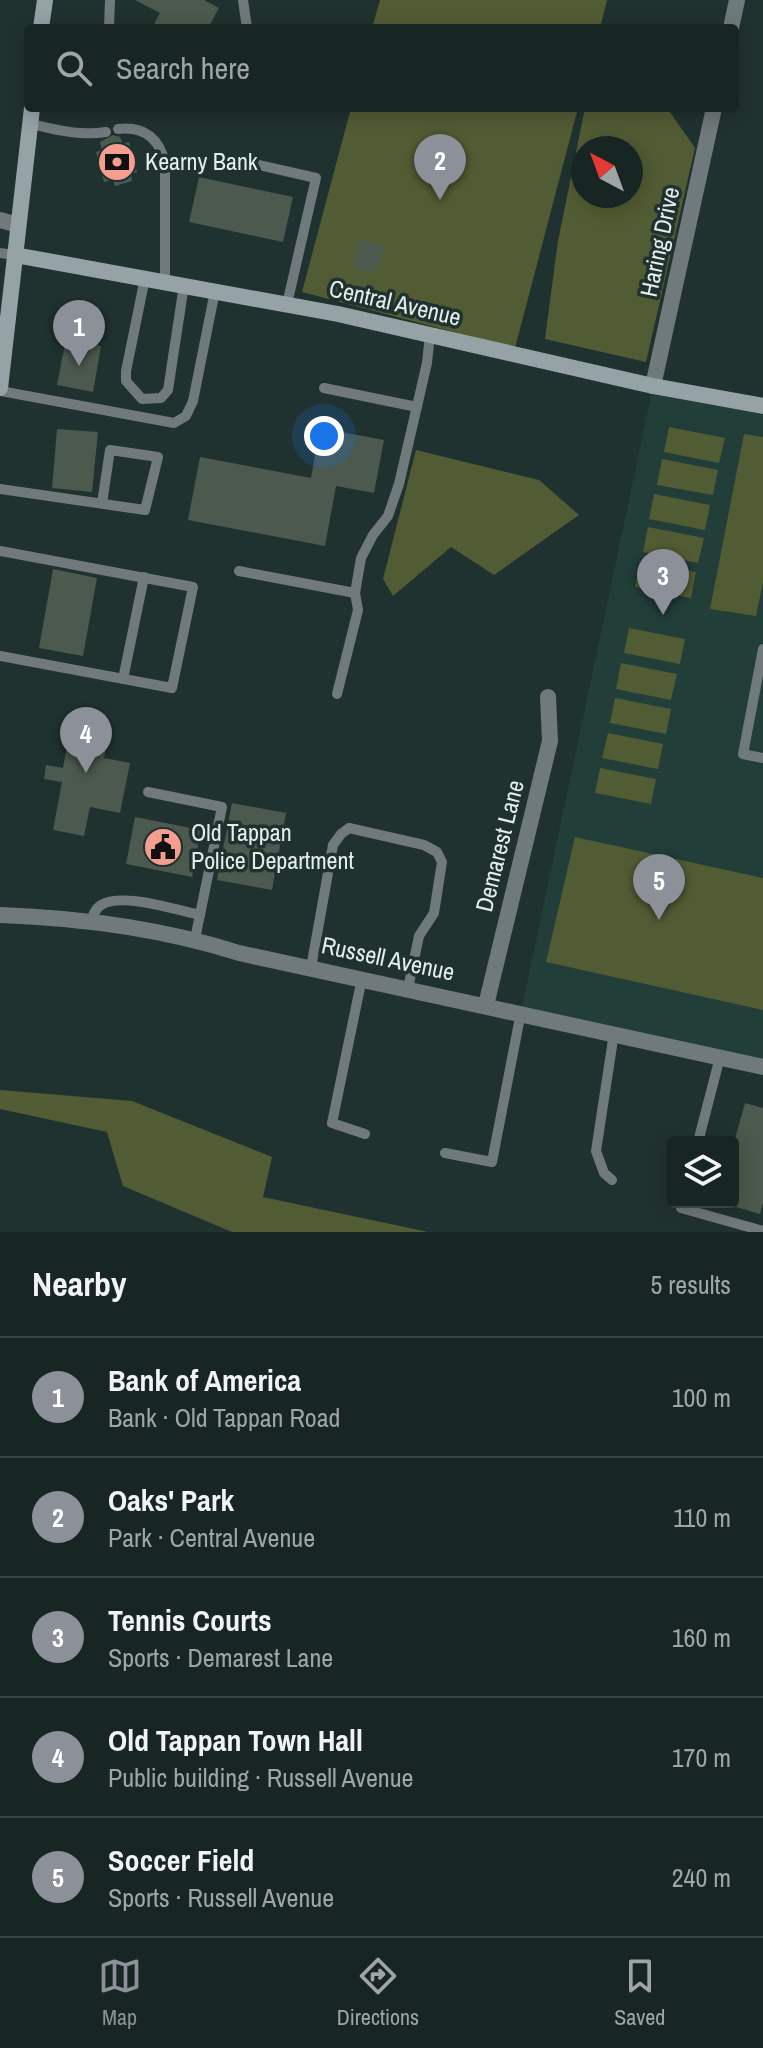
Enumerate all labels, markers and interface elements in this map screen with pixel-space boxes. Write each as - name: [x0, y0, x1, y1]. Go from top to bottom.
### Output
- search box: [24, 24, 739, 112]
- icon: search: [52, 46, 96, 90]
- text: Search here: [116, 48, 250, 88]
- pin: 2: [414, 134, 466, 200]
- north arrow: [571, 136, 643, 208]
- bank icon: Kearny Bank: [96, 141, 138, 183]
- place label: Kearny Bank: [145, 145, 258, 177]
- street label: Haring Drive: [632, 184, 686, 300]
- street label: Central Avenue: [326, 271, 464, 333]
- pin: 1: [53, 300, 105, 366]
- your location: [304, 416, 344, 456]
- pin: 3: [637, 549, 689, 615]
- pin: 4: [60, 707, 112, 773]
- street label: Demarest Lane: [467, 777, 531, 915]
- place label: Old Tappan Police Department: [191, 816, 355, 876]
- public building icon: Old Tappan Police Department: [142, 826, 184, 868]
- pin: 5: [633, 854, 685, 920]
- street label: Russell Avenue: [319, 928, 458, 988]
- map controls: [667, 1136, 739, 1208]
- button: layers: [667, 1136, 739, 1208]
- text: Nearby: [32, 1261, 127, 1307]
- text: 5 results: [650, 1267, 731, 1302]
- text: Bank of America: [108, 1360, 301, 1400]
- text: 1: [52, 1380, 64, 1415]
- text: 100 m: [672, 1380, 731, 1415]
- text: Bank · Old Tappan Road: [108, 1400, 340, 1435]
- text: Oaks' Park: [108, 1480, 234, 1520]
- text: 2: [52, 1500, 64, 1535]
- text: 110 m: [673, 1500, 731, 1535]
- text: Park · Central Avenue: [108, 1520, 315, 1555]
- text: Tennis Courts: [108, 1600, 272, 1640]
- text: 3: [52, 1620, 64, 1655]
- text: 160 m: [672, 1620, 731, 1655]
- text: Sports · Demarest Lane: [108, 1640, 333, 1675]
- text: Old Tappan Town Hall: [108, 1720, 363, 1760]
- text: 4: [52, 1740, 64, 1775]
- text: 170 m: [672, 1740, 731, 1775]
- text: Public building · Russell Avenue: [108, 1760, 413, 1795]
- text: Soccer Field: [108, 1840, 254, 1880]
- text: 5: [52, 1860, 64, 1895]
- text: 240 m: [672, 1860, 731, 1895]
- text: Sports · Russell Avenue: [108, 1880, 334, 1915]
- tab: Map: [98, 1954, 142, 2032]
- tab: Directions: [337, 1954, 419, 2032]
- tab: Saved: [614, 1954, 665, 2032]

